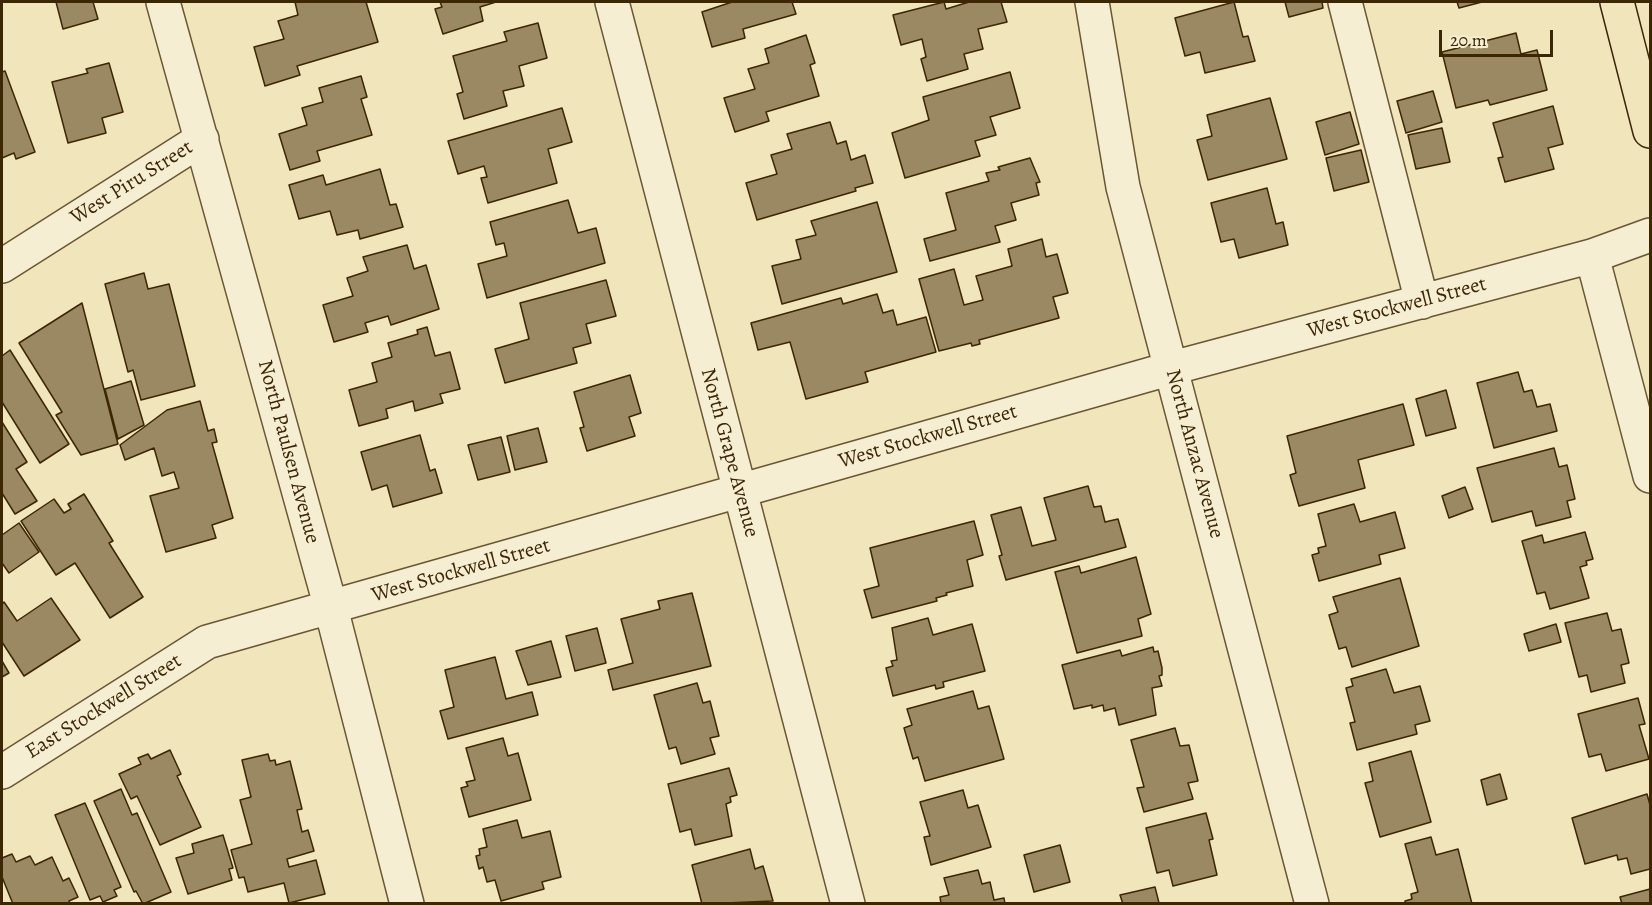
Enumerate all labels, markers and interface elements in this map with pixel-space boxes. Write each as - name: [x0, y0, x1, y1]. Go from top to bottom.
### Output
- scale bar: [1442, 18, 1556, 56]
- text: 20 m: [1450, 28, 1487, 52]
- street label: West Piru Street: [66, 135, 198, 231]
- street label: West Stockwell Street: [1305, 272, 1489, 344]
- street label: North Paulsen Avenue: [251, 357, 325, 547]
- street label: North Grape Avenue: [694, 366, 764, 540]
- street label: North Anzac Avenue: [1159, 367, 1229, 541]
- street label: West Stockwell Street: [836, 399, 1020, 475]
- street label: West Stockwell Street: [369, 533, 553, 609]
- street label: East Stockwell Street: [21, 649, 187, 765]

